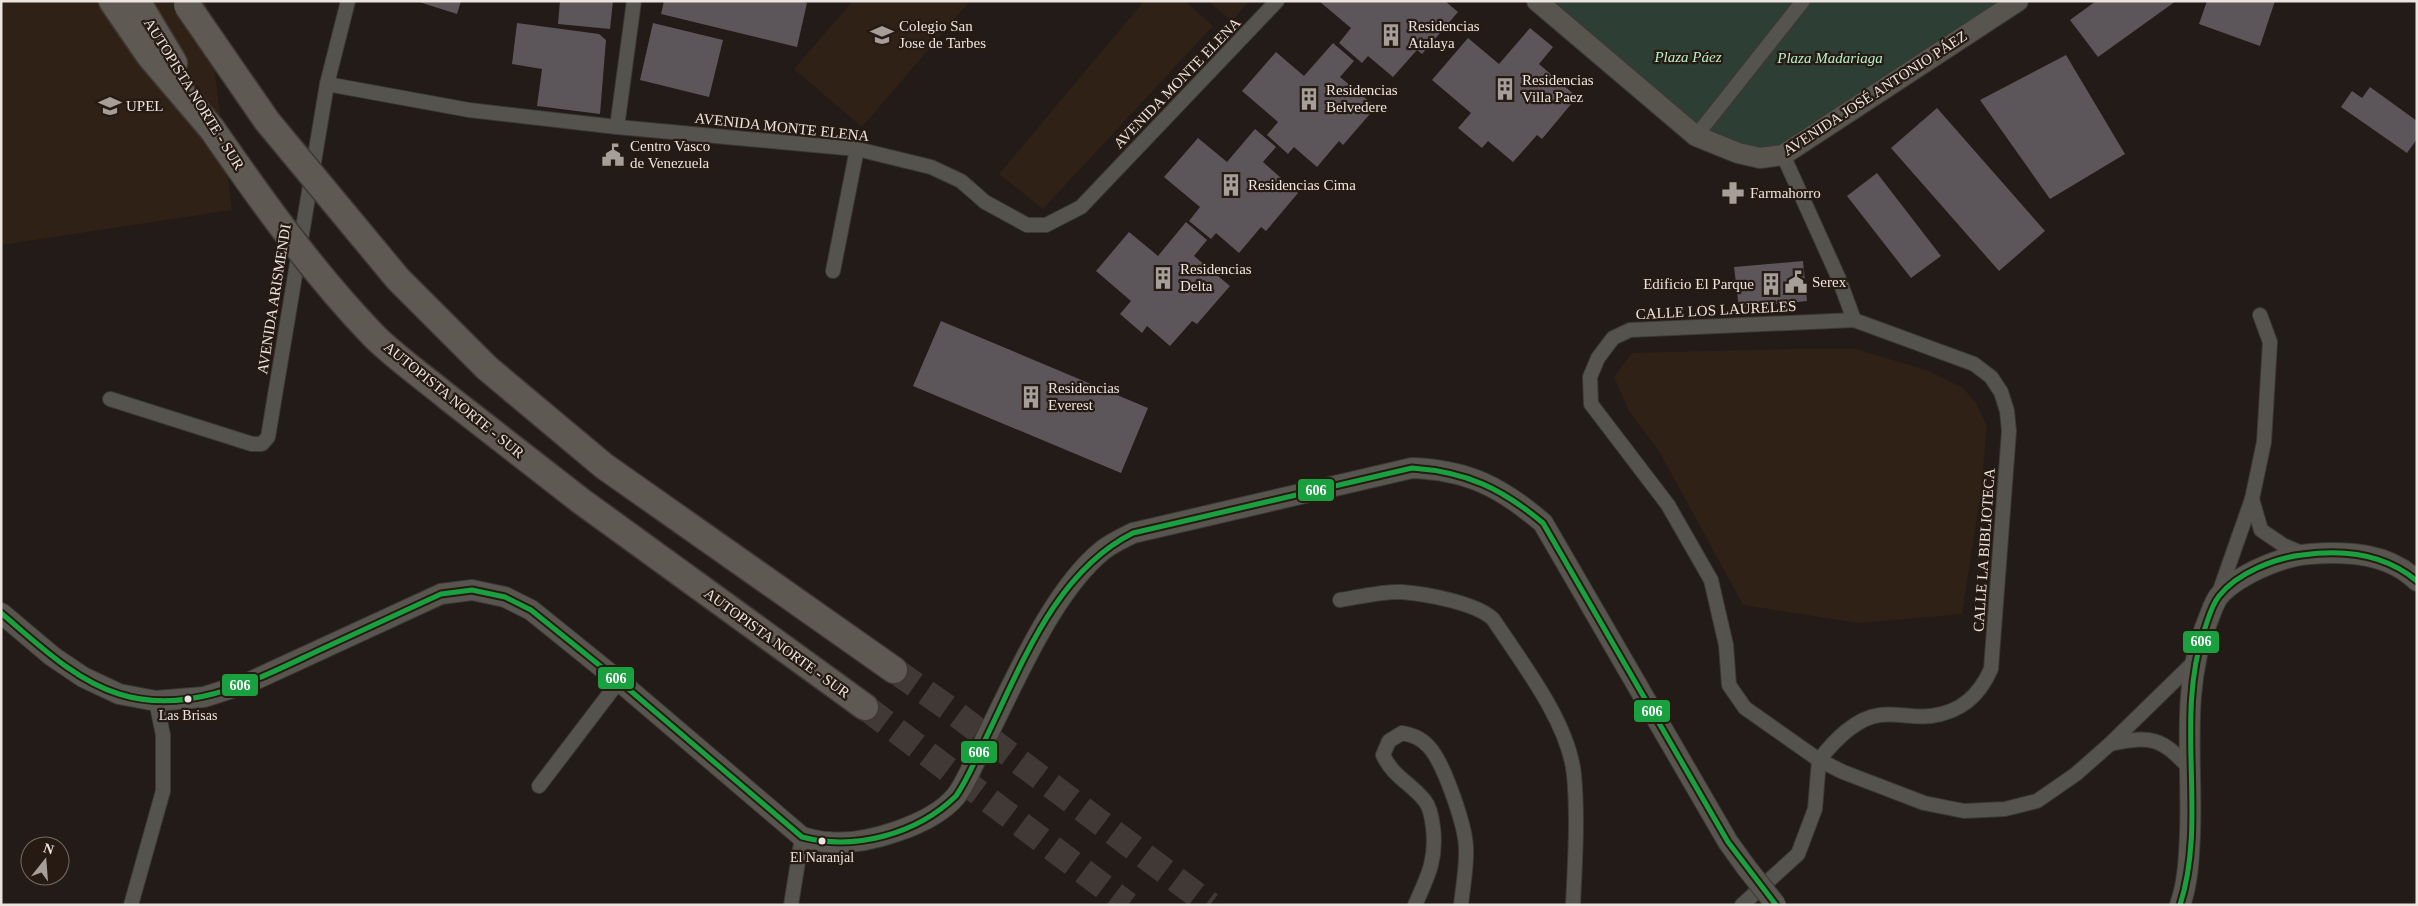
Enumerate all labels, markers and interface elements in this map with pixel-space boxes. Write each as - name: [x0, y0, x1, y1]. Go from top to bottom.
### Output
- street label: AVENIDA MONTE ELENA: [1110, 14, 1244, 152]
- street label: AUTOPISTA NORTE - SUR: [141, 15, 247, 173]
- place label: Colegio San Jose de Tarbes: [899, 18, 986, 51]
- place label: Residencias Atalaya: [1408, 18, 1480, 51]
- school or university icon: Colegio San Jose de Tarbes: [869, 22, 895, 48]
- building icon: Residencias Atalaya: [1378, 22, 1404, 48]
- street label: AVENIDA JOSÉ ANTONIO PÁEZ: [1780, 28, 1970, 158]
- park label: Plaza Páez: [1653, 49, 1722, 65]
- park label: Plaza Madariaga: [1776, 50, 1883, 66]
- place label: Residencias Villa Paez: [1522, 72, 1594, 105]
- building icon: Residencias Villa Paez: [1492, 76, 1518, 102]
- place label: Residencias Belvedere: [1326, 82, 1398, 115]
- building icon: Residencias Belvedere: [1296, 86, 1322, 112]
- school or university icon: UPEL: [97, 93, 123, 119]
- place label: UPEL: [126, 98, 164, 114]
- street label: AVENIDA MONTE ELENA: [694, 110, 870, 144]
- place label: Centro Vasco de Venezuela: [630, 138, 710, 171]
- public building icon: Centro Vasco de Venezuela: [600, 142, 626, 168]
- building icon: Residencias Cima: [1218, 172, 1244, 198]
- place label: Residencias Cima: [1248, 177, 1356, 193]
- pharmacy icon: Farmahorro: [1720, 180, 1746, 206]
- place label: Farmahorro: [1750, 185, 1821, 201]
- street label: AVENIDA ARISMENDI: [254, 223, 294, 375]
- place label: Residencias Delta: [1180, 261, 1252, 294]
- building icon: Residencias Delta: [1150, 265, 1176, 291]
- public building icon: Serex: [1783, 269, 1809, 295]
- building icon: Edificio El Parque: [1758, 271, 1784, 297]
- place label: Serex: [1812, 274, 1847, 290]
- place label: Edificio El Parque: [1643, 276, 1754, 292]
- street label: CALLE LOS LAURELES: [1635, 298, 1797, 322]
- street label: AUTOPISTA NORTE - SUR: [381, 339, 527, 461]
- place label: Residencias Everest: [1048, 380, 1120, 413]
- building icon: Residencias Everest: [1018, 384, 1044, 410]
- street label: CALLE LA BIBLIOTECA: [1970, 467, 1998, 632]
- line badge: 606: [1297, 478, 1335, 502]
- text: 606: [1306, 483, 1327, 498]
- street label: AUTOPISTA NORTE - SUR: [701, 585, 853, 701]
- line badge: 606: [2182, 630, 2220, 654]
- text: 606: [2191, 634, 2212, 649]
- line badge: 606: [597, 666, 635, 690]
- text: 606: [606, 671, 627, 686]
- line badge: 606: [221, 673, 259, 697]
- text: 606: [230, 678, 251, 693]
- marker: Las Brisas: [183, 694, 193, 704]
- line badge: 606: [1633, 699, 1671, 723]
- text: 606: [1642, 704, 1663, 719]
- place label: Las Brisas: [159, 708, 217, 723]
- line badge: 606: [960, 740, 998, 764]
- text: 606: [969, 745, 990, 760]
- north arrow: [20, 836, 70, 886]
- marker: El Naranjal: [817, 836, 827, 846]
- text: N: [42, 840, 56, 858]
- place label: El Naranjal: [790, 850, 854, 865]

